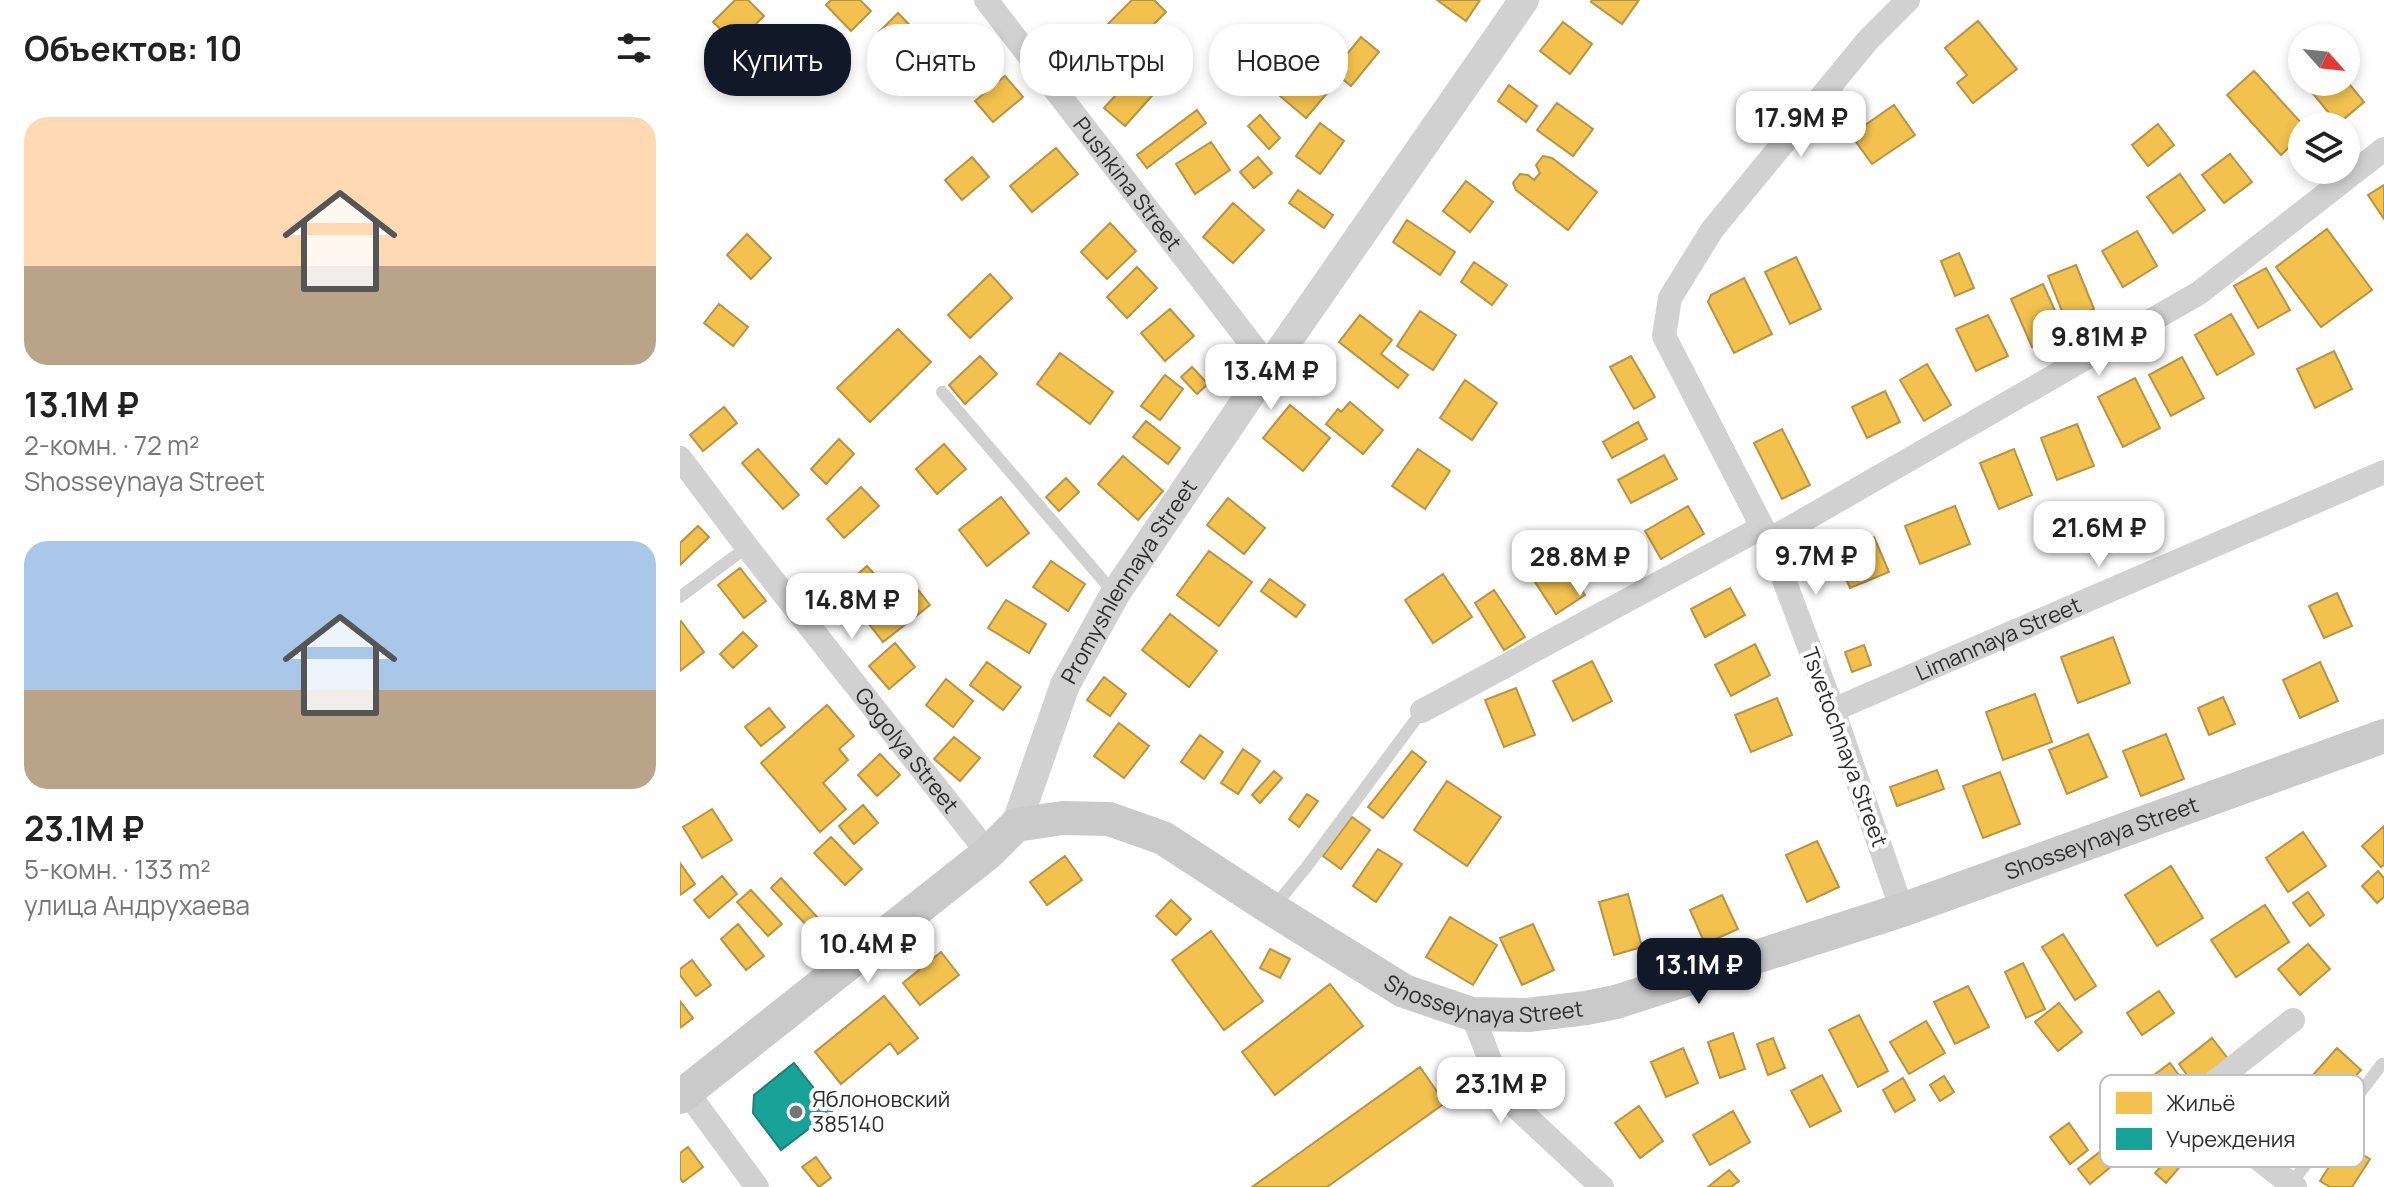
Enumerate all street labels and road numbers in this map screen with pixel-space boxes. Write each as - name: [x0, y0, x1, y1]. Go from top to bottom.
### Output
- street label: Pushkina Street: [1067, 111, 1189, 257]
- street label: Promyshlennaya Street: [1054, 473, 1204, 689]
- street label: Limannaya Street: [1911, 590, 2086, 688]
- street label: Tsvetochnaya Street: [1795, 643, 1895, 851]
- street label: Gogolya Street: [848, 681, 966, 819]
- street label: Shosseynaya Street: [2000, 789, 2203, 887]
- street label: Shosseynaya Street: [1378, 967, 1585, 1030]

